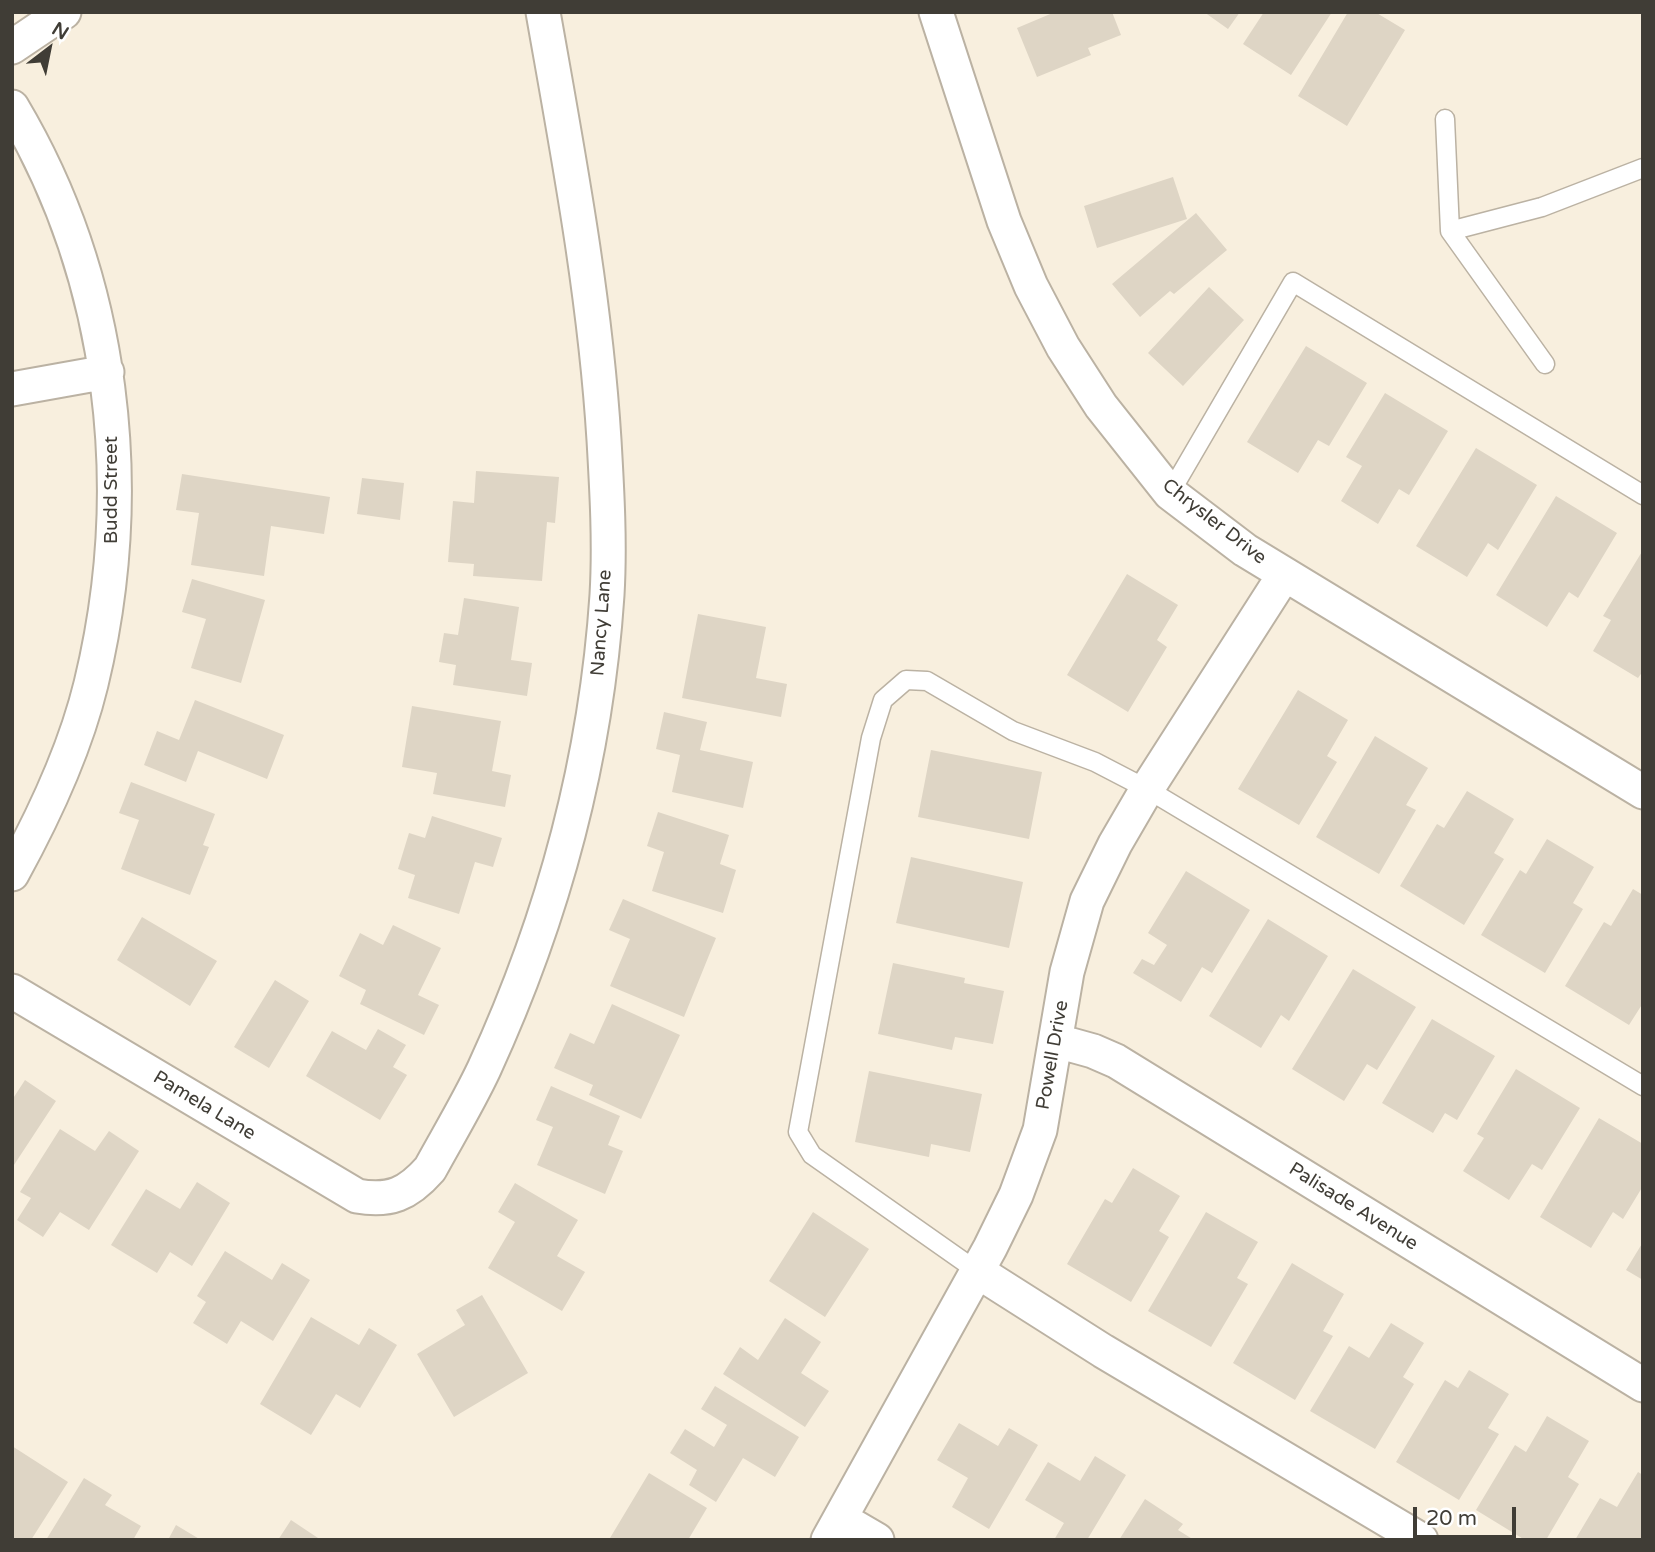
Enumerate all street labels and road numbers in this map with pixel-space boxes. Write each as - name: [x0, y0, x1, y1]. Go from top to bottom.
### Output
- street label: Budd Street: [101, 436, 123, 544]
- street label: Chrysler Drive: [1157, 474, 1271, 570]
- street label: Nancy Lane: [587, 569, 617, 677]
- street label: Powell Drive: [1032, 998, 1074, 1112]
- street label: Pamela Lane: [149, 1066, 259, 1146]
- street label: Palisade Avenue: [1284, 1158, 1422, 1256]

